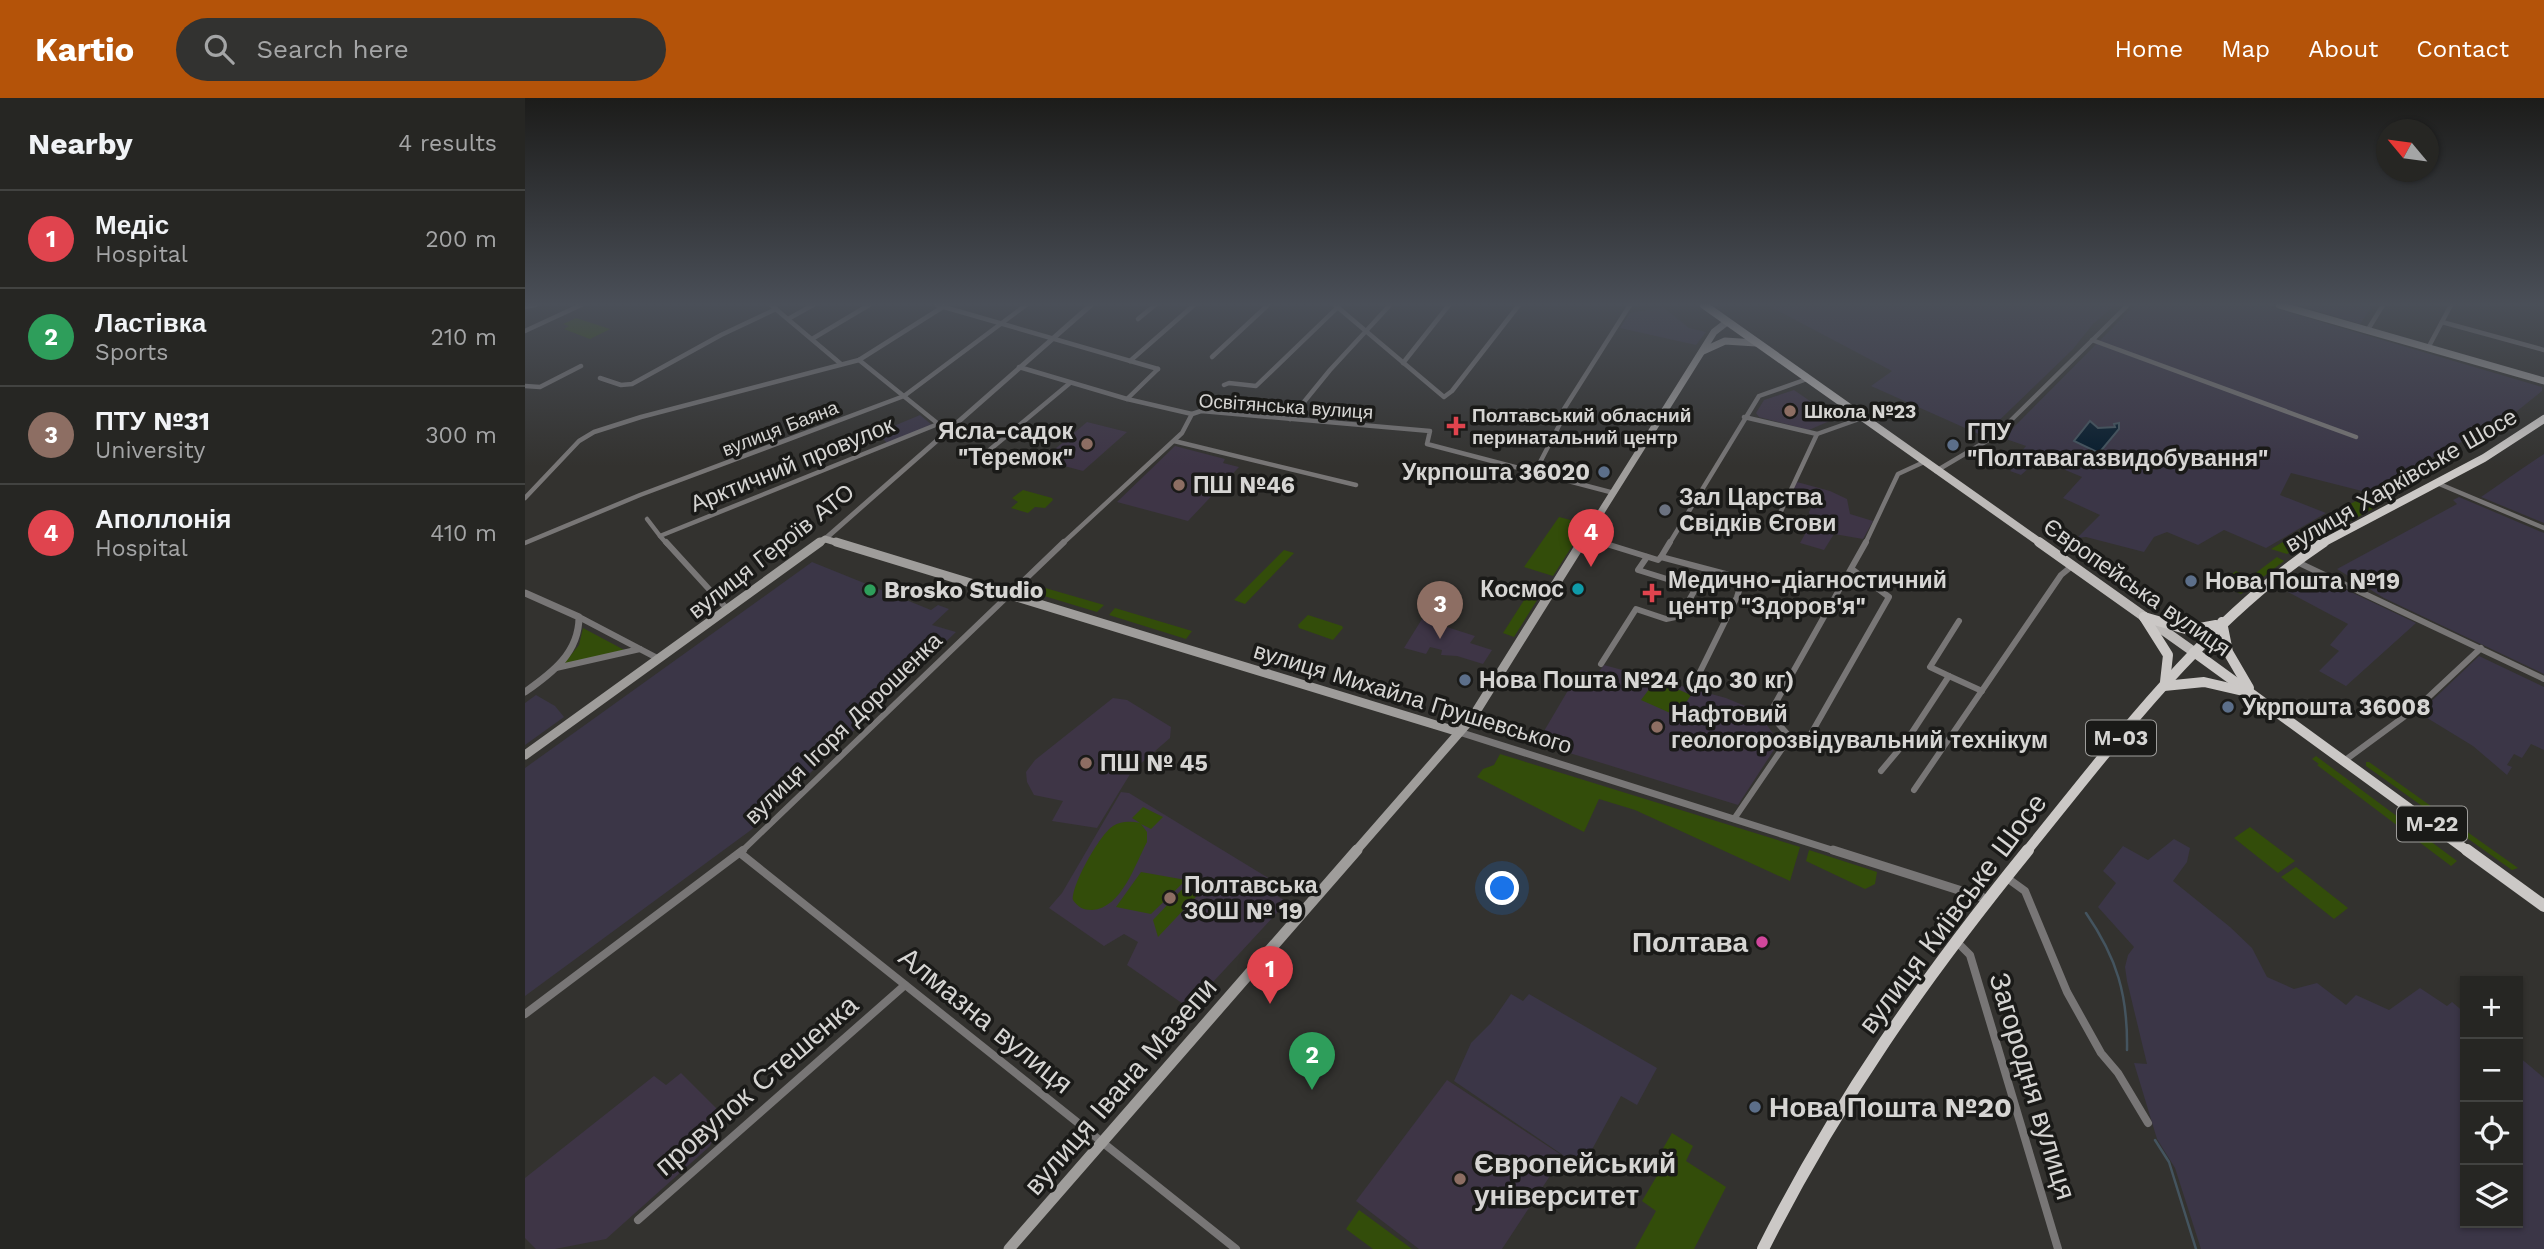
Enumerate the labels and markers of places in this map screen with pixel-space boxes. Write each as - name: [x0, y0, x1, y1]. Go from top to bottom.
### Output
- place label: Школа №23: [1804, 400, 1916, 423]
- marker: Школа №23: [1782, 403, 1798, 419]
- place label: Полтавський обласний перинатальний центр: [1472, 404, 1691, 449]
- marker: Полтавський обласний перинатальний центр: [1446, 416, 1466, 436]
- place label: Ясла-садок "Теремок": [938, 418, 1073, 471]
- place label: ГПУ "Полтавагазвидобування": [1967, 419, 2268, 472]
- marker: Ясла-садок "Теремок": [1079, 436, 1095, 452]
- marker: ГПУ "Полтавагазвидобування": [1945, 437, 1961, 453]
- place label: Укрпошта 36020: [1402, 459, 1590, 486]
- marker: Укрпошта 36020: [1596, 464, 1612, 480]
- place label: ПШ №46: [1193, 472, 1295, 499]
- marker: ПШ №46: [1171, 477, 1187, 493]
- place label: Зал Царства Cвідків Єгови: [1679, 484, 1836, 537]
- marker: Зал Царства Cвідків Єгови: [1657, 502, 1673, 518]
- pin: 4: [1568, 509, 1614, 567]
- place label: Медично-діагностичний центр "Здоров'я": [1668, 567, 1947, 620]
- place label: Нова Пошта №19: [2205, 568, 2400, 595]
- marker: Нова Пошта №19: [2183, 573, 2199, 589]
- place label: Космос: [1480, 576, 1564, 603]
- place label: Brosko Studio: [884, 577, 1044, 604]
- pin: 3: [1417, 581, 1463, 639]
- marker: Космос: [1570, 581, 1586, 597]
- marker: Brosko Studio: [862, 582, 878, 598]
- marker: Медично-діагностичний центр "Здоров'я": [1642, 583, 1662, 603]
- place label: Нова Пошта №24 (до 30 кг): [1479, 667, 1794, 694]
- marker: Нова Пошта №24 (до 30 кг): [1457, 672, 1473, 688]
- place label: Укрпошта 36008: [2242, 694, 2431, 721]
- marker: Укрпошта 36008: [2220, 699, 2236, 715]
- place label: Нафтовий геологорозвідувальний технікум: [1671, 701, 2048, 754]
- marker: Нафтовий геологорозвідувальний технікум: [1649, 719, 1665, 735]
- place label: ПШ № 45: [1100, 750, 1208, 777]
- marker: ПШ № 45: [1078, 755, 1094, 771]
- place label: Полтавська ЗОШ № 19: [1184, 872, 1318, 925]
- marker: Полтавська ЗОШ № 19: [1162, 890, 1178, 906]
- place label: Полтава: [1632, 926, 1748, 959]
- marker: Полтава: [1754, 934, 1770, 950]
- pin: 1: [1247, 946, 1293, 1004]
- pin: 2: [1289, 1032, 1335, 1090]
- place label: Нова Пошта №20: [1769, 1091, 2012, 1124]
- marker: Нова Пошта №20: [1747, 1099, 1763, 1115]
- place label: Європейський університет: [1474, 1147, 1676, 1212]
- marker: Європейський університет: [1452, 1171, 1468, 1187]

